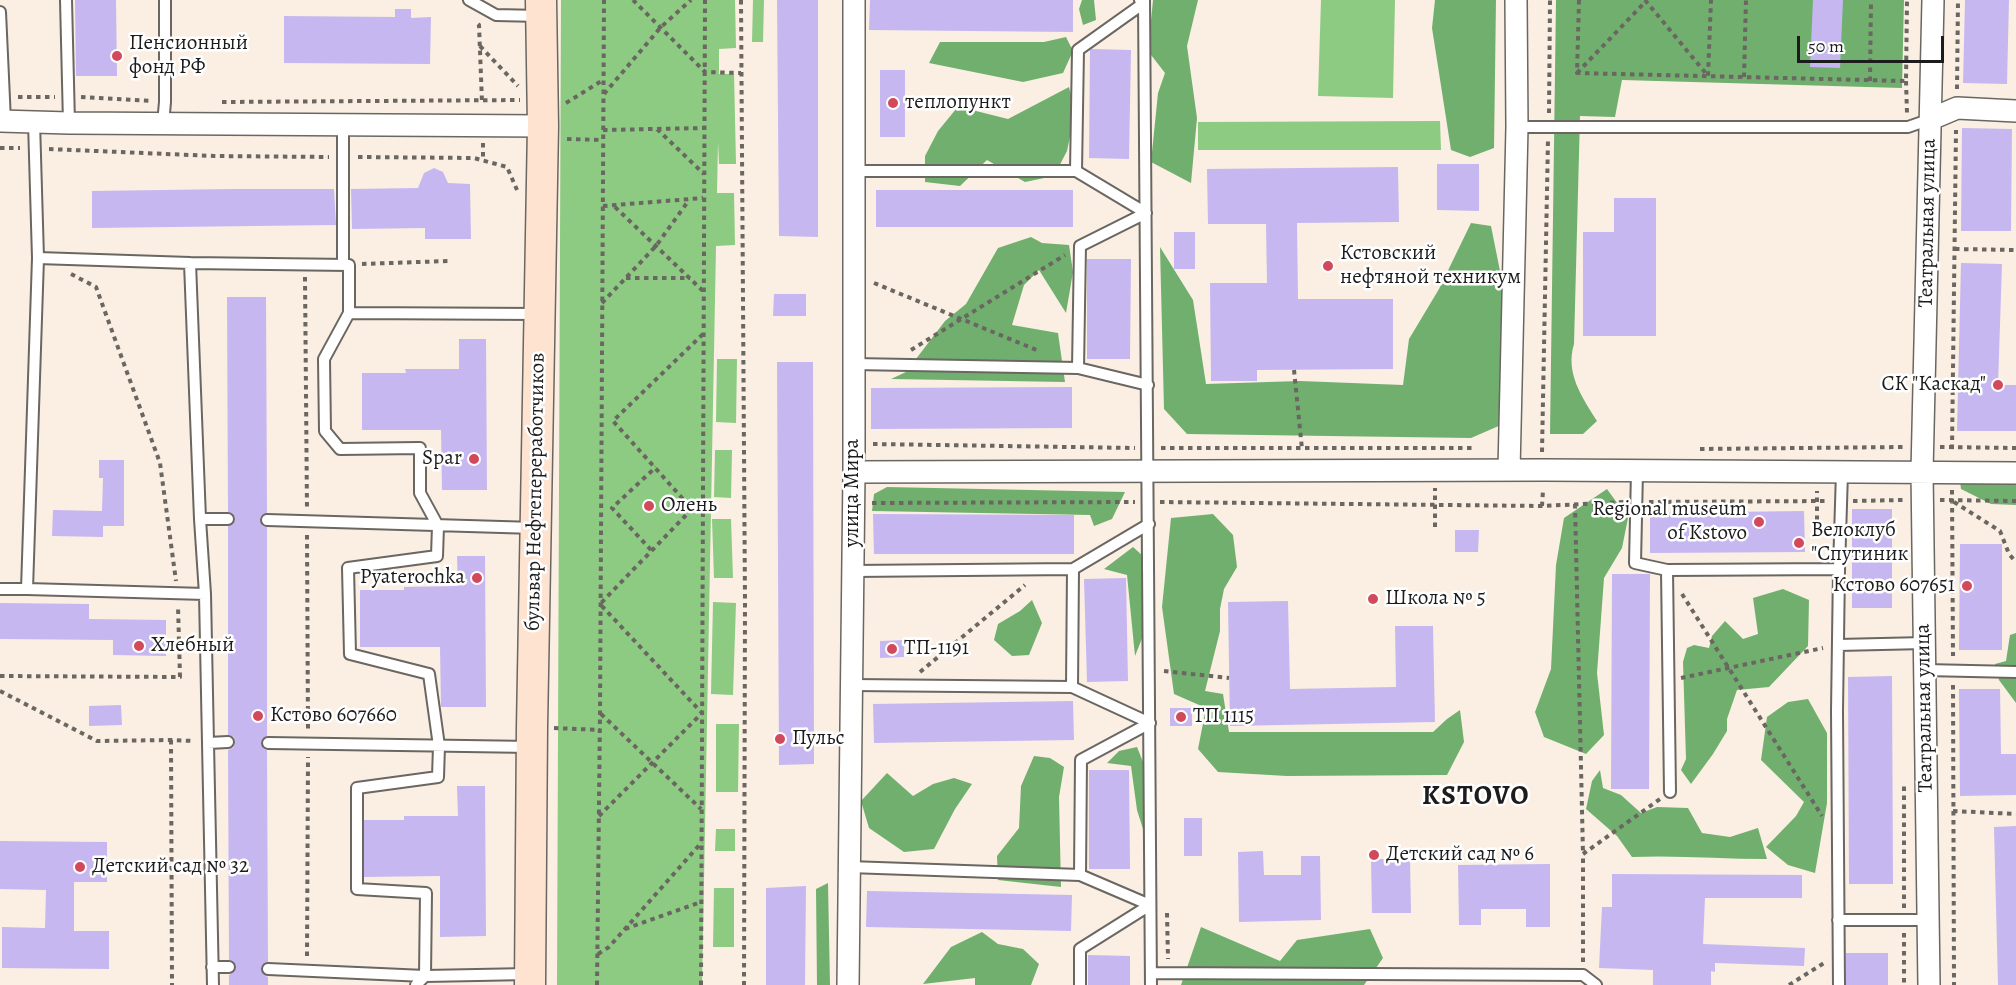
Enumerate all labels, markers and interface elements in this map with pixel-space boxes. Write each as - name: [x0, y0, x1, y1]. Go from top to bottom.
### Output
- scale bar: [1800, 24, 1947, 62]
- place label: Пенсионный фонд РФ: [129, 31, 248, 81]
- text: 50 m: [1808, 34, 1844, 58]
- marker: Пенсионный фонд РФ: [110, 49, 124, 63]
- place label: теплопункт: [905, 90, 1011, 116]
- marker: теплопункт: [886, 96, 900, 110]
- street label: Театральная улица: [1914, 138, 1942, 308]
- place label: Кстовский нефтяной техникум: [1340, 241, 1521, 291]
- marker: Кстовский нефтяной техникум: [1321, 259, 1335, 273]
- street label: бульвар Нефтепереработчиков: [521, 352, 551, 632]
- place label: СК "Каскад": [1881, 372, 1986, 398]
- marker: СК "Каскад": [1991, 378, 2005, 392]
- street label: улица Мира: [840, 439, 866, 547]
- place label: Spar: [422, 446, 462, 472]
- marker: Spar: [467, 452, 481, 466]
- place label: Олень: [661, 493, 717, 519]
- place label: Regional museum of Kstovo: [1593, 497, 1747, 547]
- marker: Олень: [642, 499, 656, 513]
- marker: Regional museum of Kstovo: [1752, 515, 1766, 529]
- place label: Велоклуб "Спутиник: [1811, 518, 1908, 568]
- marker: Велоклуб "Спутиник: [1792, 536, 1806, 550]
- place label: Pyaterochka: [360, 565, 465, 591]
- marker: Pyaterochka: [470, 571, 484, 585]
- place label: Кстово 607651: [1833, 573, 1955, 599]
- marker: Кстово 607651: [1960, 579, 1974, 593]
- place label: Школа № 5: [1385, 586, 1486, 612]
- marker: Школа № 5: [1366, 592, 1380, 606]
- street label: Театральная улица: [1911, 623, 1939, 793]
- place label: Хлебный: [151, 633, 234, 659]
- place label: ТП-1191: [904, 636, 969, 662]
- marker: Хлебный: [132, 639, 146, 653]
- marker: ТП-1191: [885, 642, 899, 656]
- place label: Кстово 607660: [270, 703, 397, 729]
- place label: ТП 1115: [1193, 704, 1254, 730]
- marker: Кстово 607660: [251, 709, 265, 723]
- marker: ТП 1115: [1174, 710, 1188, 724]
- place label: Пульс: [792, 726, 844, 752]
- marker: Пульс: [773, 732, 787, 746]
- district label: KSTOVO: [1422, 781, 1530, 813]
- place label: Детский сад № 6: [1386, 842, 1534, 868]
- marker: Детский сад № 6: [1367, 848, 1381, 862]
- place label: Детский сад № 32: [92, 854, 249, 880]
- marker: Детский сад № 32: [73, 860, 87, 874]

